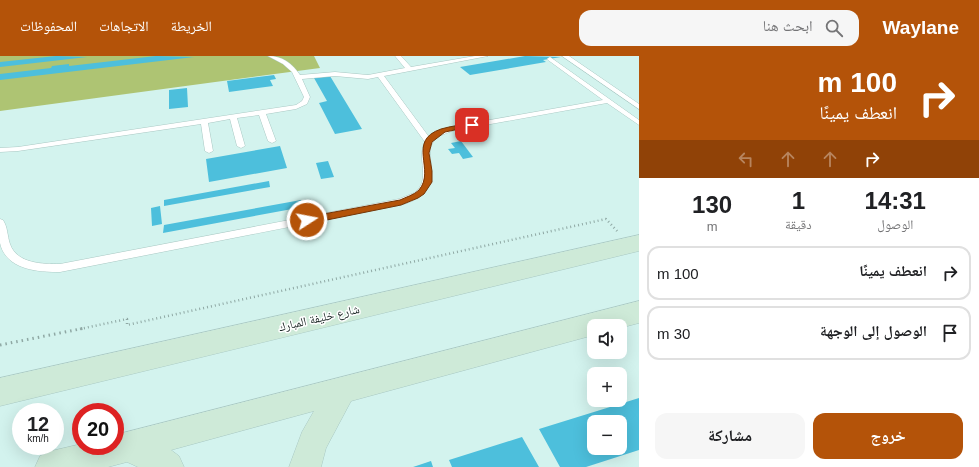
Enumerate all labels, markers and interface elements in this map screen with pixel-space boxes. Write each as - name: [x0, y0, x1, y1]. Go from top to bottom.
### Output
- search box: [579, 10, 859, 46]
- text: ابحث هنا: [763, 17, 813, 34]
- icon: search: [823, 17, 845, 39]
- text: Waylane: [883, 17, 959, 38]
- text: المحفوظات: [20, 18, 77, 34]
- text: الاتجاهات: [99, 18, 149, 34]
- text: الخريطة: [171, 18, 212, 34]
- text: 100 m: [818, 67, 897, 98]
- icon: right: [911, 72, 963, 124]
- text: انعطف يمينًا: [819, 103, 897, 123]
- pin: [455, 108, 489, 142]
- icon: arrive: [461, 114, 483, 136]
- icon: left: [735, 148, 757, 170]
- icon: ahead: [777, 148, 799, 170]
- icon: ahead: [819, 148, 841, 170]
- icon: right: [861, 148, 883, 170]
- text: 1: [792, 187, 805, 214]
- text: 14:31: [865, 187, 926, 214]
- text: 130: [692, 191, 732, 218]
- position arrow: [286, 199, 328, 241]
- text: دقيقة: [785, 217, 812, 232]
- text: الوصول: [877, 217, 913, 232]
- text: m: [707, 219, 717, 234]
- text: انعطف يمينًا: [859, 262, 927, 279]
- icon: right: [939, 262, 961, 284]
- text: 100 m: [657, 265, 699, 282]
- street label: شارع خليفة المبارك: [277, 302, 361, 335]
- map controls: [587, 319, 627, 455]
- button: sound: [587, 319, 627, 359]
- text: الوصول إلى الوجهة: [820, 322, 927, 339]
- icon: arrive: [939, 322, 961, 344]
- text: 30 m: [657, 325, 690, 342]
- button: +: [587, 367, 627, 407]
- speed limit sign: 20: [72, 403, 124, 455]
- text: 12: [27, 413, 49, 435]
- button: مشاركة: [655, 413, 805, 459]
- button: خروج: [813, 413, 963, 459]
- button: −: [587, 415, 627, 455]
- text: km/h: [27, 433, 49, 444]

